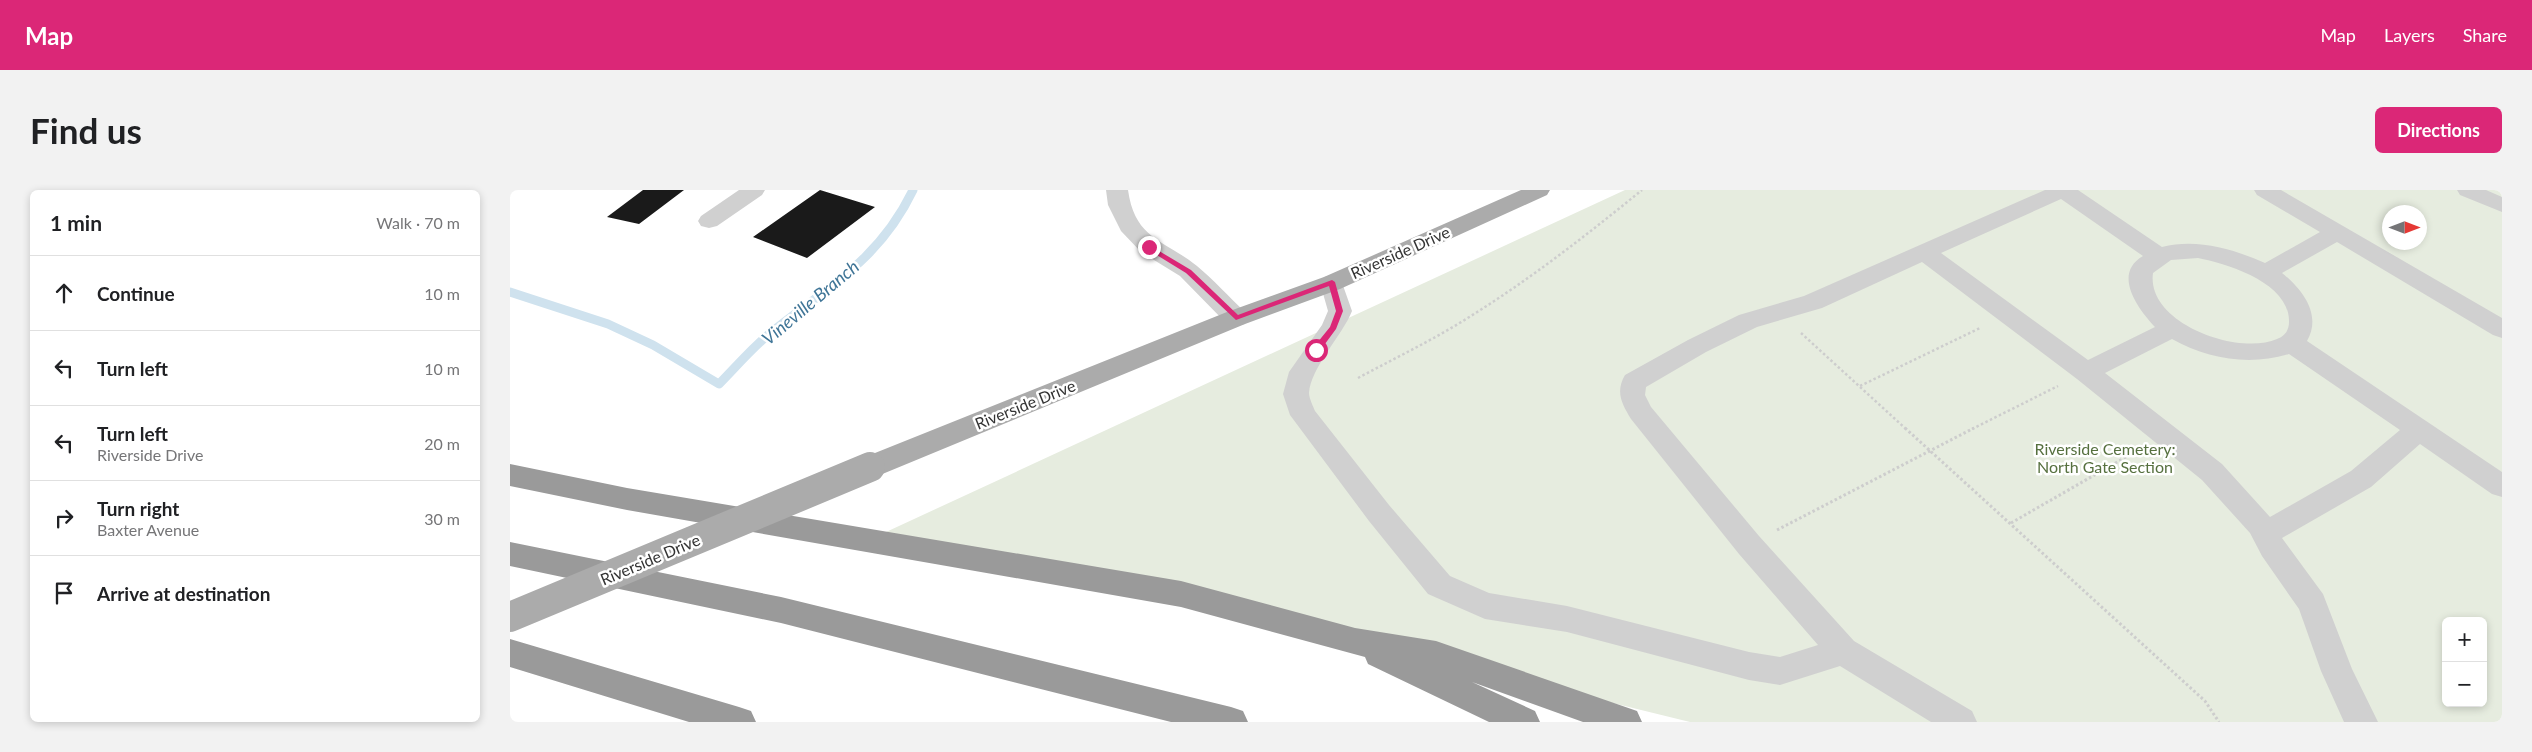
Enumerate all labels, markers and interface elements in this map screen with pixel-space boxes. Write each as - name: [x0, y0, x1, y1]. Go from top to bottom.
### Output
- text: Map: [25, 21, 73, 50]
- text: Map: [2320, 24, 2356, 46]
- text: Layers: [2384, 24, 2435, 46]
- text: Share: [2463, 24, 2507, 46]
- button: Directions: [2375, 107, 2502, 153]
- text: Find us: [30, 109, 142, 151]
- north arrow: [2382, 205, 2427, 250]
- text: 1 min: [50, 210, 102, 235]
- text: Walk · 70 m: [376, 213, 460, 232]
- street label: Riverside Drive: [1348, 222, 1452, 282]
- route end: [1138, 236, 1161, 259]
- water label: Vineville Branch: [757, 255, 863, 349]
- icon: ahead: [50, 279, 78, 307]
- text: Continue: [97, 282, 175, 305]
- text: 10 m: [424, 284, 460, 303]
- route start: [1305, 339, 1328, 362]
- icon: left: [50, 354, 78, 382]
- text: Turn left: [97, 357, 168, 380]
- text: 10 m: [424, 359, 460, 378]
- street label: Riverside Drive: [972, 375, 1078, 433]
- text: Turn left: [97, 422, 168, 445]
- icon: left: [50, 429, 78, 457]
- text: 20 m: [424, 434, 460, 453]
- park label: Riverside Cemetery: North Gate Section: [2034, 439, 2176, 476]
- text: Riverside Drive: [97, 445, 203, 464]
- text: Turn right: [97, 497, 179, 520]
- icon: right: [50, 504, 78, 532]
- text: 30 m: [424, 509, 460, 528]
- text: Baxter Avenue: [97, 520, 199, 539]
- street label: Riverside Drive: [597, 529, 703, 589]
- icon: arrive: [50, 579, 78, 607]
- text: Arrive at destination: [97, 582, 270, 605]
- map controls: [2442, 617, 2487, 707]
- button: +: [2442, 617, 2487, 662]
- button: −: [2442, 662, 2487, 707]

